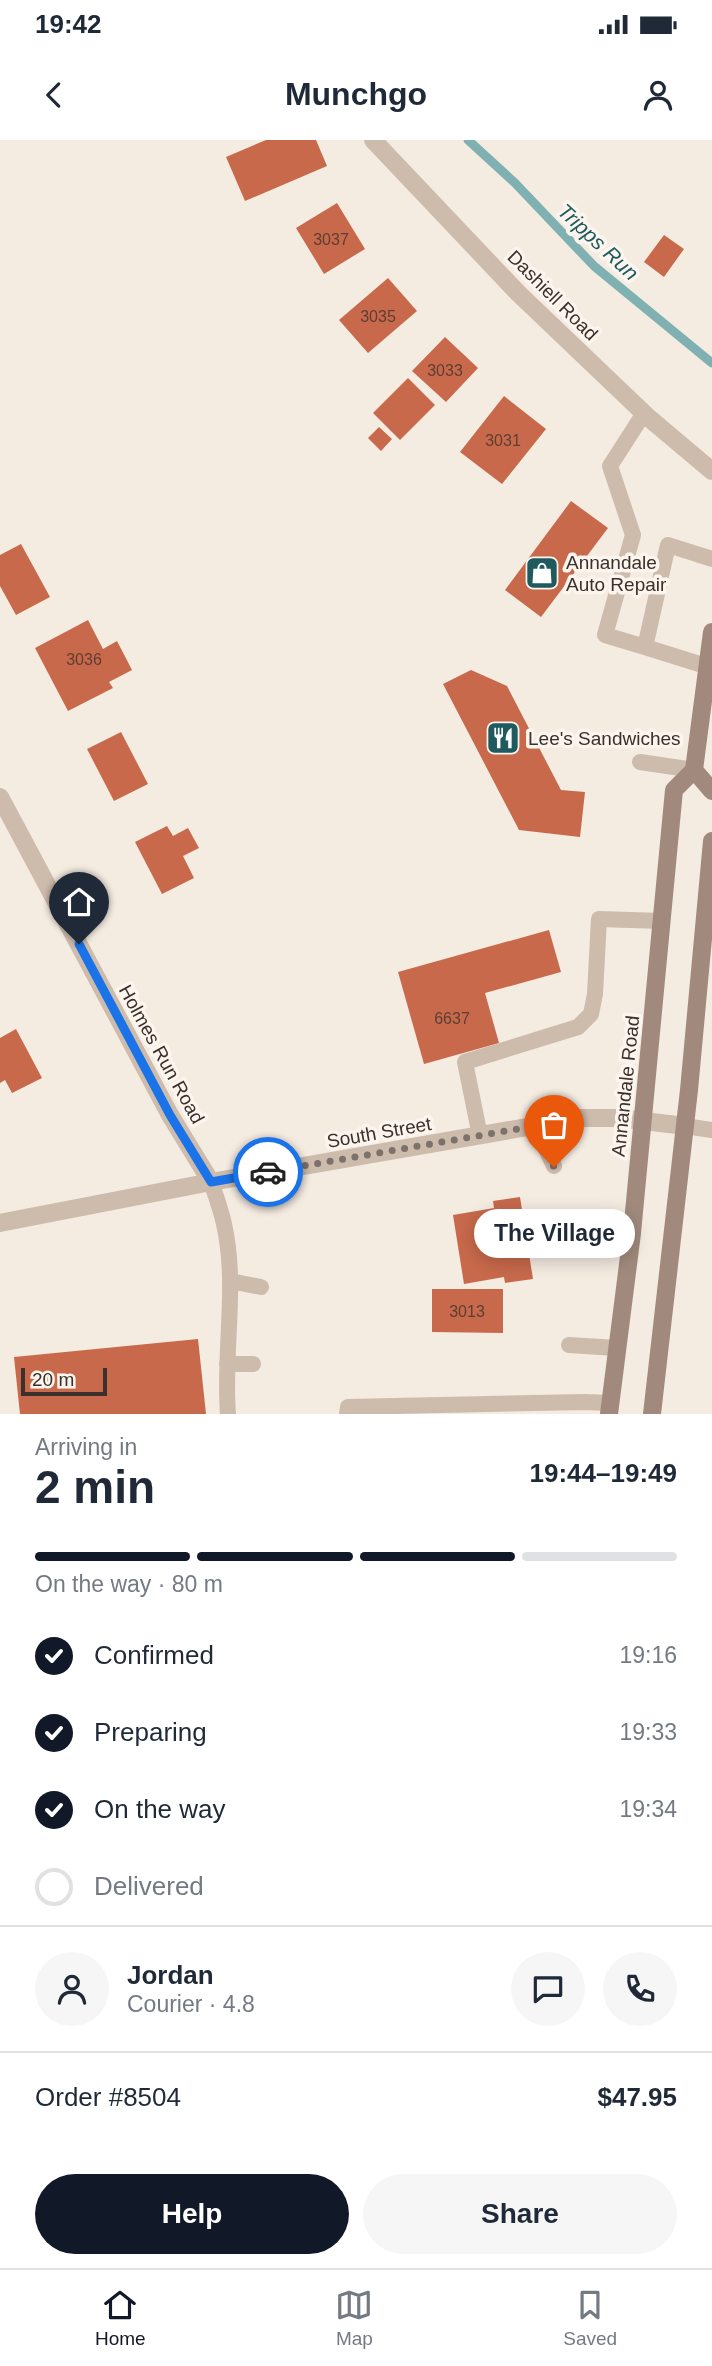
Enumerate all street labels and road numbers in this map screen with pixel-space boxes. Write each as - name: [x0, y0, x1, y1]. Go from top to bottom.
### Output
- street label: Dashiell Road: [503, 246, 602, 345]
- street label: Holmes Run Road: [115, 981, 208, 1127]
- street label: Annandale Road: [608, 1015, 643, 1158]
- street label: South Street: [325, 1113, 434, 1152]

